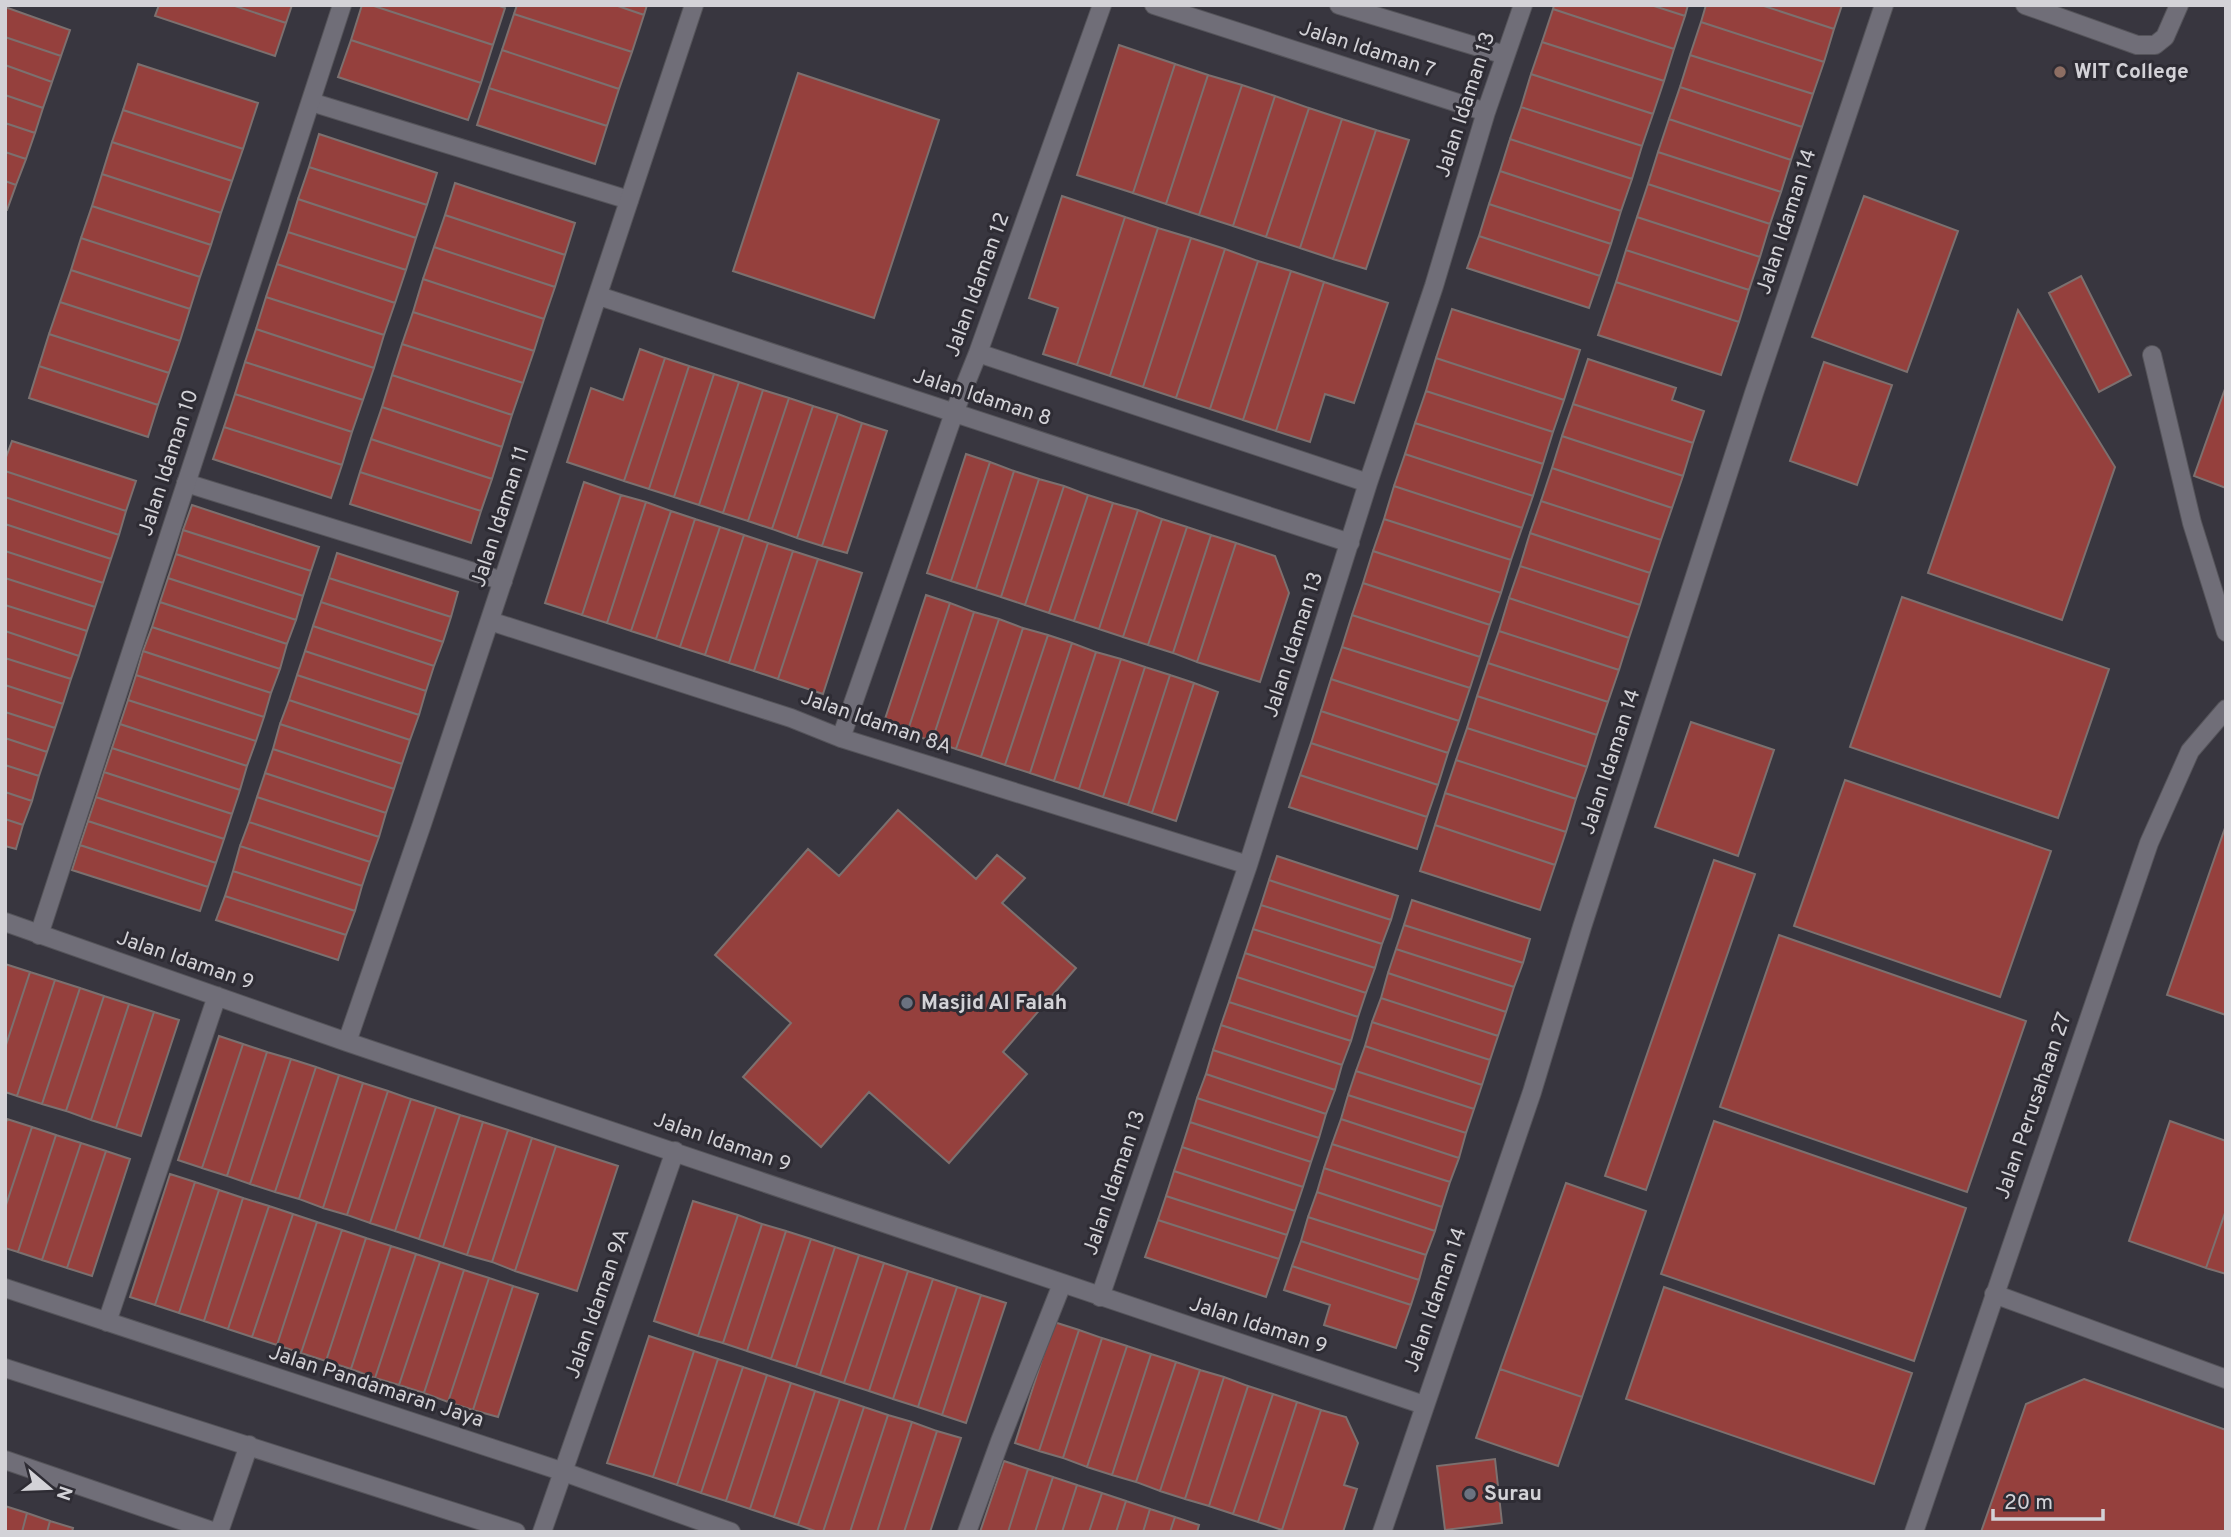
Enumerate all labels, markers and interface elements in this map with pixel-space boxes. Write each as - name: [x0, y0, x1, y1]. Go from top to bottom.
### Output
- street label: Jalan Idaman 7: [1296, 15, 1438, 85]
- street label: Jalan Idaman 13: [1430, 29, 1502, 181]
- place label: WIT College: [2074, 59, 2189, 86]
- marker: WIT College: [2052, 64, 2068, 80]
- street label: Jalan Idaman 14: [1751, 146, 1823, 298]
- street label: Jalan Idaman 12: [939, 209, 1017, 361]
- street label: Jalan Idaman 8: [909, 363, 1055, 433]
- street label: Jalan Idaman 10: [133, 386, 205, 540]
- street label: Jalan Idaman 11: [465, 443, 537, 591]
- street label: Jalan Idaman 13: [1258, 569, 1330, 721]
- street label: Jalan Idaman 8A: [797, 685, 955, 761]
- street label: Jalan Idaman 14: [1575, 686, 1647, 838]
- street label: Jalan Idaman 9: [113, 925, 257, 997]
- place label: Masjid Al Falah: [921, 990, 1067, 1017]
- marker: Masjid Al Falah: [899, 995, 915, 1011]
- street label: Jalan Perusahaan 27: [1989, 1009, 2079, 1203]
- street label: Jalan Idaman 9: [650, 1107, 794, 1179]
- street label: Jalan Idaman 13: [1078, 1107, 1152, 1259]
- street label: Jalan Idaman 14: [1399, 1224, 1473, 1376]
- street label: Jalan Idaman 9A: [560, 1225, 636, 1383]
- street label: Jalan Idaman 9: [1185, 1291, 1331, 1361]
- street label: Jalan Pandamaran Jaya: [265, 1339, 487, 1435]
- north arrow: [14, 1453, 84, 1523]
- scale bar: [1993, 1478, 2103, 1522]
- place label: Surau: [1484, 1481, 1542, 1508]
- text: N: [50, 1483, 77, 1503]
- marker: Surau: [1462, 1486, 1478, 1502]
- text: 20 m: [2004, 1490, 2053, 1517]

